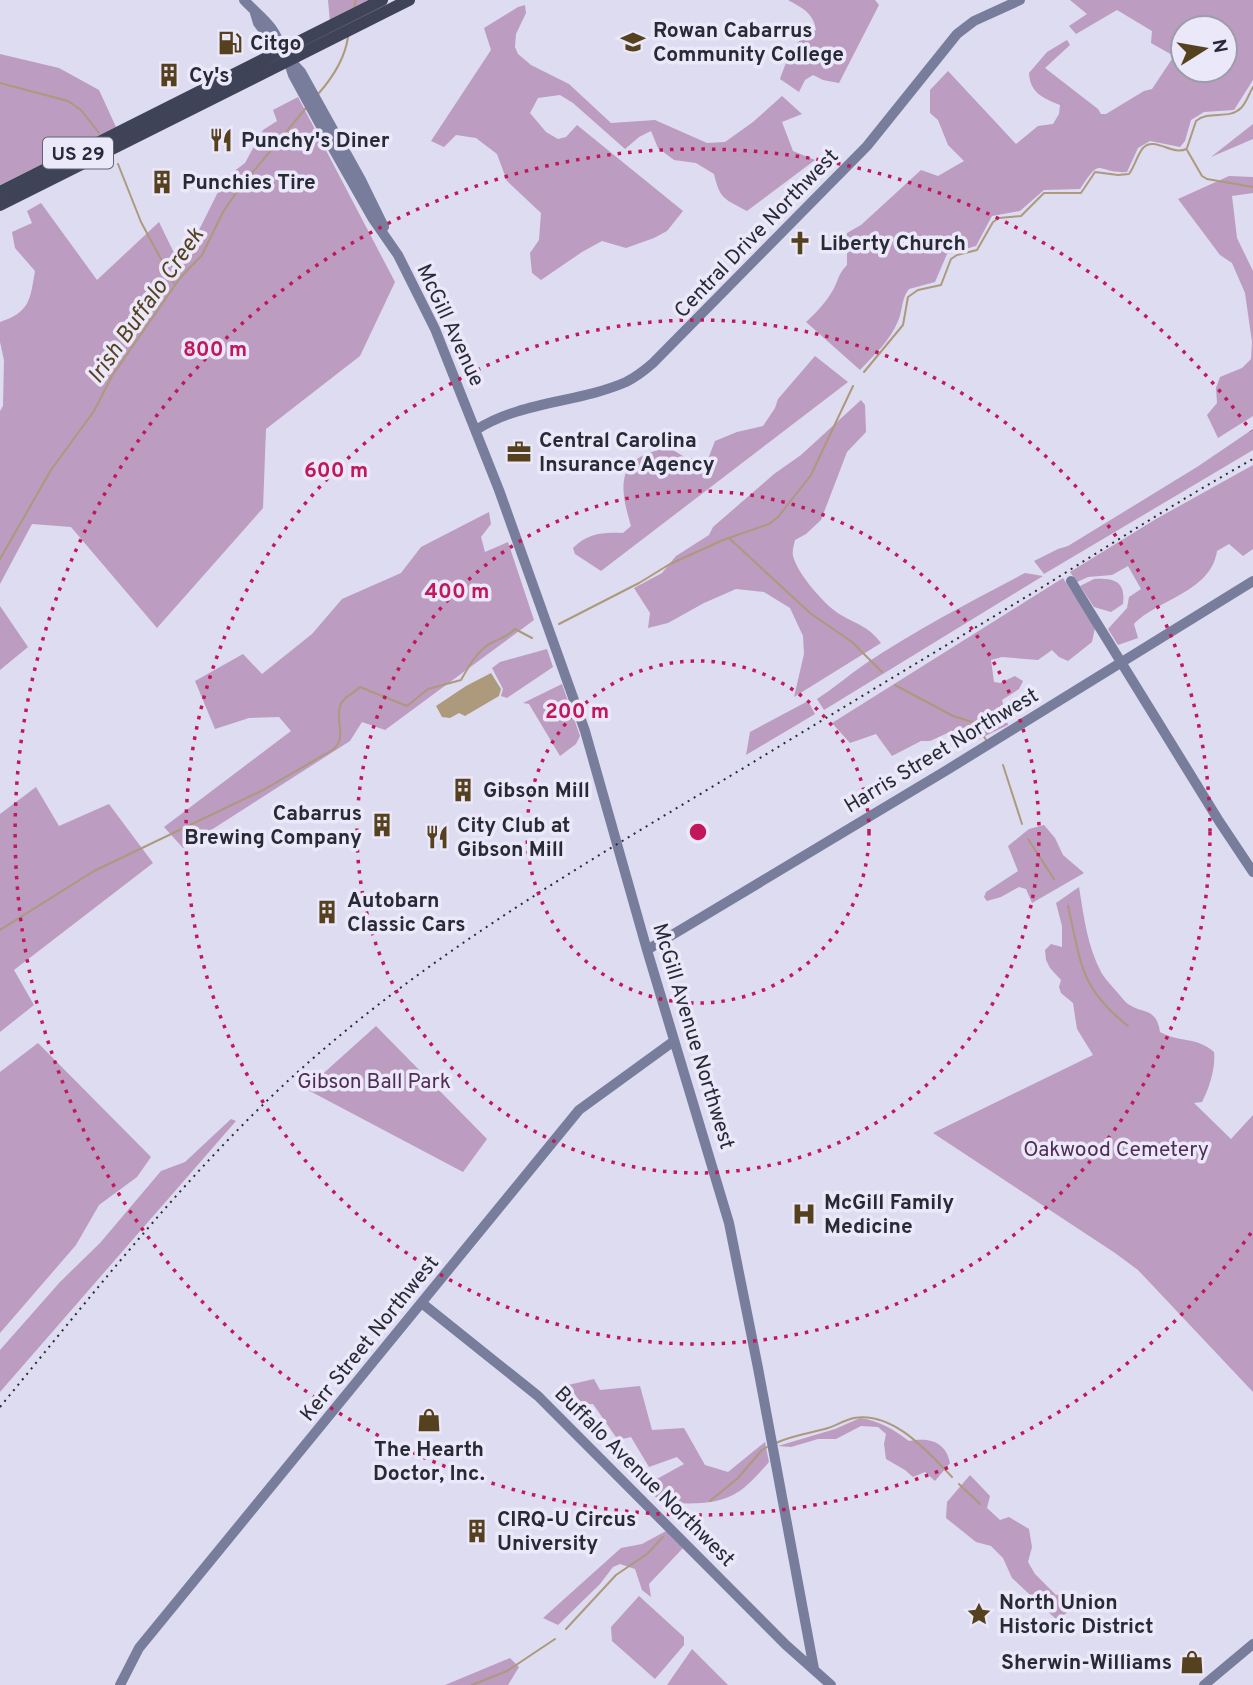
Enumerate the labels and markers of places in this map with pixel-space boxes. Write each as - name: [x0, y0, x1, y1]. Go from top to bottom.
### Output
- place label: Rowan Cabarrus Community College: [653, 18, 844, 69]
- school or university icon: Rowan Cabarrus Community College: [619, 28, 647, 56]
- fuel station icon: Citgo: [216, 29, 244, 57]
- place label: Citgo: [250, 31, 301, 58]
- building icon: Cy's: [155, 61, 183, 89]
- place label: Cy's: [189, 63, 230, 90]
- restaurant icon: Punchy's Diner: [207, 126, 235, 154]
- place label: Punchy's Diner: [241, 128, 390, 155]
- building icon: Punchies Tire: [148, 168, 176, 196]
- place label: Punchies Tire: [182, 170, 316, 197]
- church icon: Liberty Church: [786, 229, 814, 257]
- place label: Liberty Church: [820, 231, 966, 258]
- place label: Central Carolina Insurance Agency: [539, 428, 715, 479]
- office icon: Central Carolina Insurance Agency: [505, 438, 533, 466]
- building icon: Gibson Mill: [449, 776, 477, 804]
- place label: Gibson Mill: [483, 778, 590, 805]
- place label: Cabarrus Brewing Company: [184, 801, 362, 852]
- building icon: Cabarrus Brewing Company: [368, 811, 396, 839]
- place label: City Club at Gibson Mill: [457, 813, 570, 864]
- centre of rings: [686, 820, 710, 844]
- restaurant icon: City Club at Gibson Mill: [423, 823, 451, 851]
- place label: Autobarn Classic Cars: [347, 888, 466, 939]
- building icon: Autobarn Classic Cars: [313, 898, 341, 926]
- place label: McGill Family Medicine: [824, 1190, 954, 1241]
- hospital icon: McGill Family Medicine: [790, 1200, 818, 1228]
- shop icon: The Hearth Doctor, Inc.: [415, 1406, 443, 1434]
- place label: The Hearth Doctor, Inc.: [373, 1437, 485, 1488]
- place label: CIRQ-U Circus University: [497, 1507, 636, 1558]
- building icon: CIRQ-U Circus University: [463, 1517, 491, 1545]
- place label: North Union Historic District: [999, 1590, 1154, 1641]
- place icon: North Union Historic District: [965, 1600, 993, 1628]
- shop icon: Sherwin-Williams: [1178, 1648, 1206, 1676]
- place label: Sherwin-Williams: [1001, 1650, 1172, 1677]

